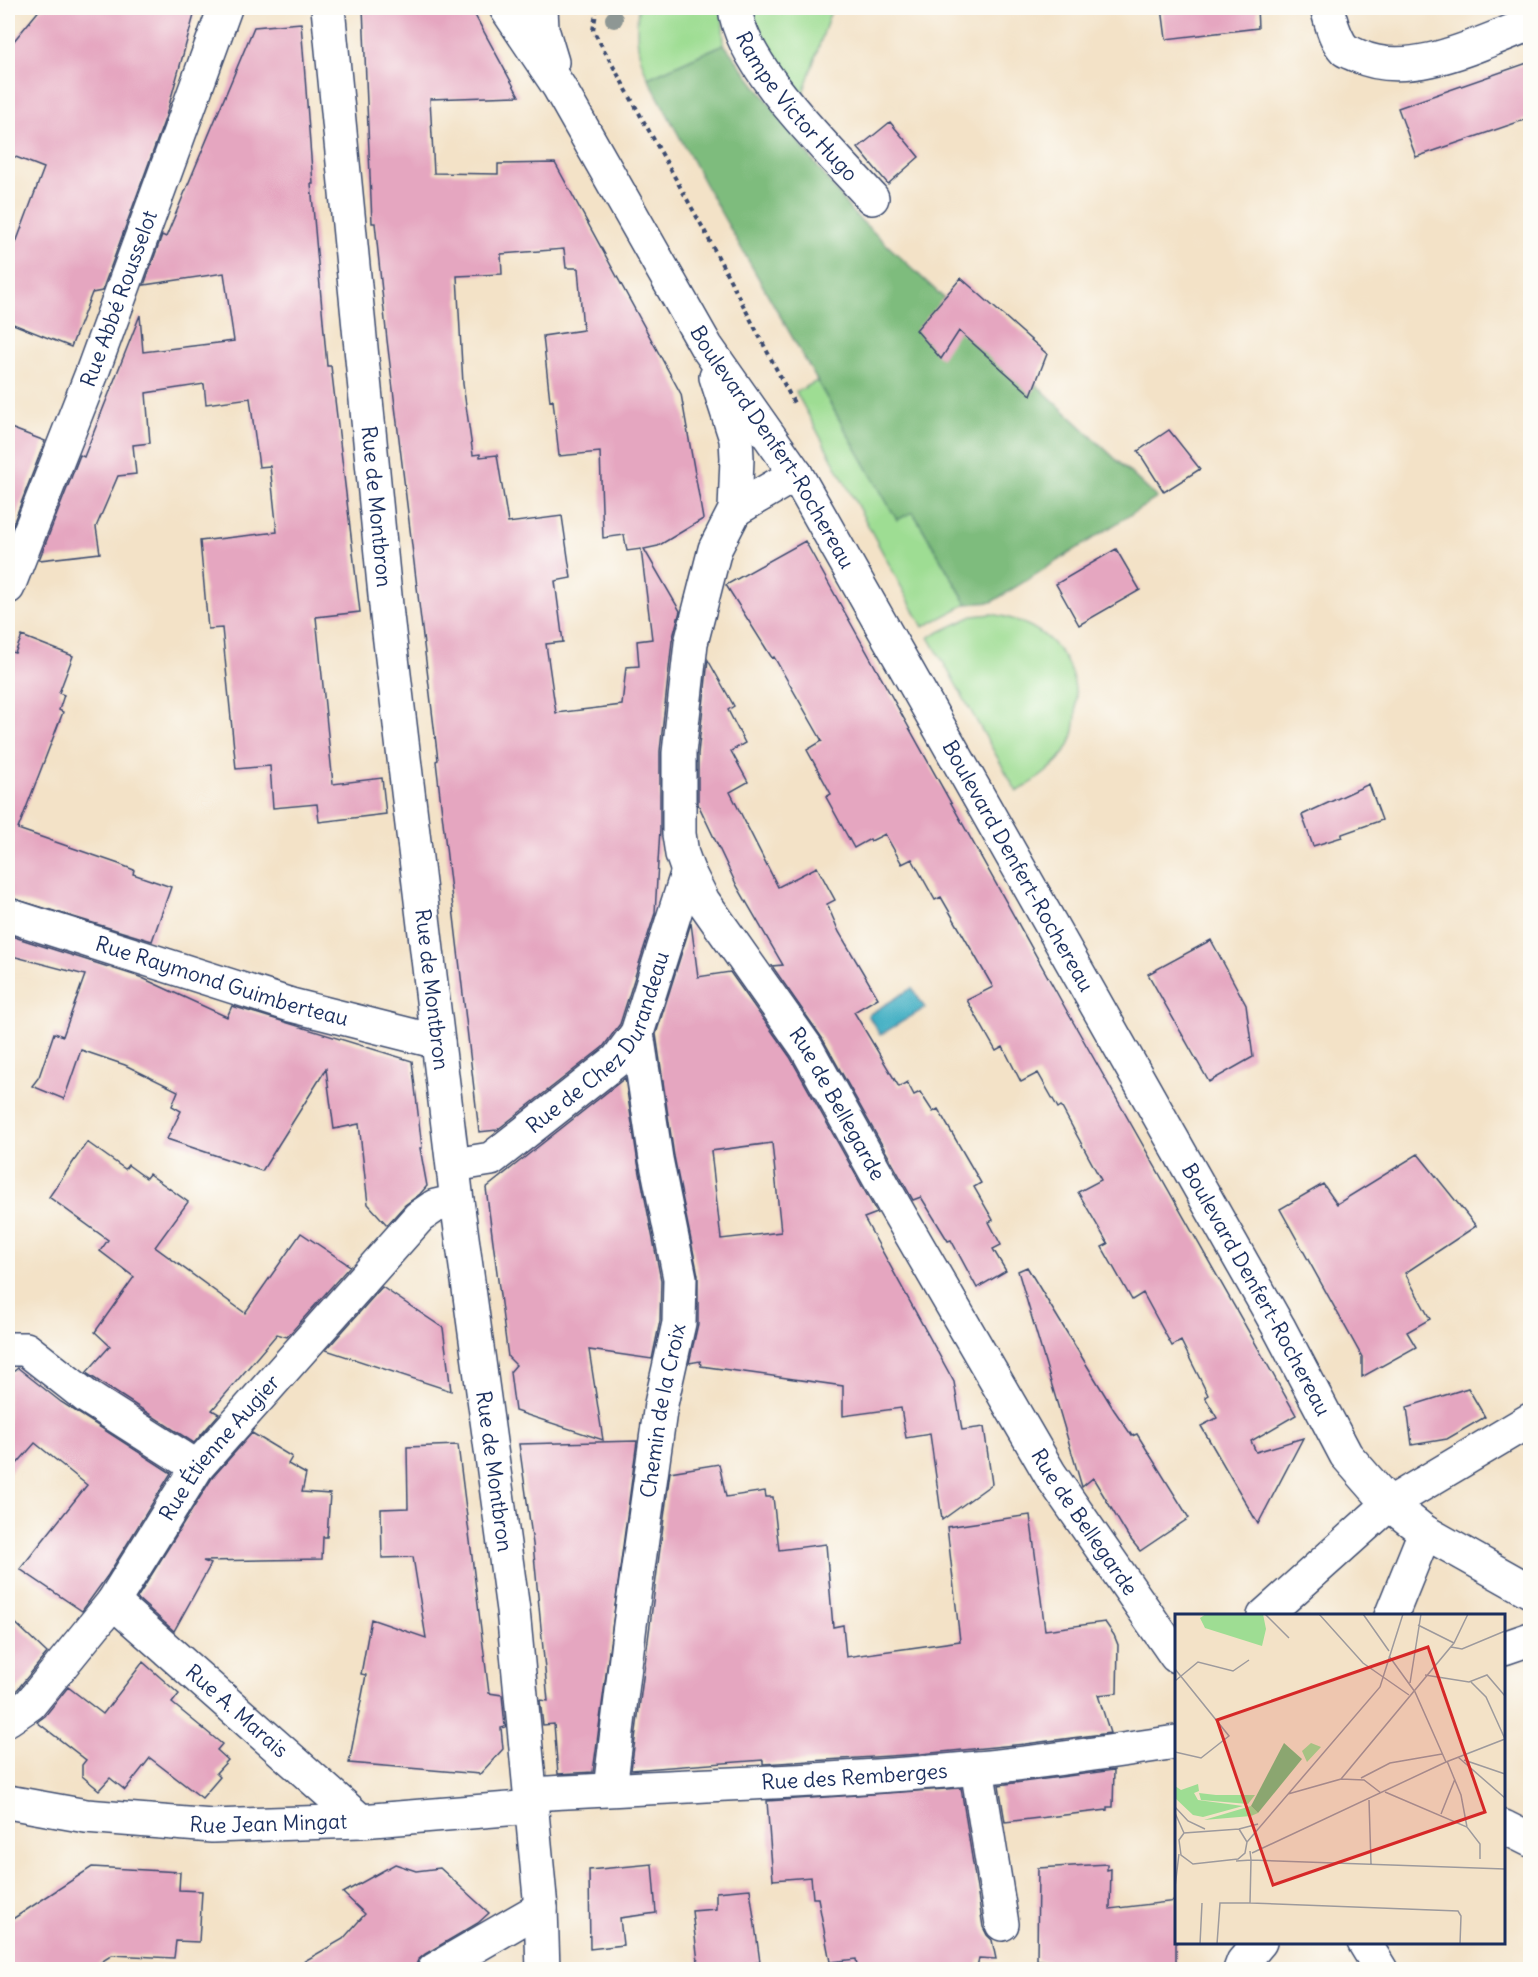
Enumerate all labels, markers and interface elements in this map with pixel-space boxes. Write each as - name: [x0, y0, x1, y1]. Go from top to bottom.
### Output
- street label: Rampe Victor Hugo: [730, 27, 864, 187]
- street label: Rue Abbé Rousselot: [74, 207, 163, 391]
- street label: Boulevard Denfert-Rochereau: [684, 321, 861, 573]
- street label: Rue de Montbron: [356, 425, 398, 589]
- street label: Boulevard Denfert-Rochereau: [937, 735, 1100, 996]
- street label: Rue de Montbron: [409, 907, 455, 1071]
- street label: Rue Raymond Guimberteau: [92, 930, 351, 1032]
- street label: Rue de Chez Durandeau: [520, 948, 675, 1139]
- street label: Rue de Bellegarde: [783, 1022, 892, 1185]
- street label: Boulevard Denfert-Rochereau: [1176, 1158, 1337, 1420]
- street label: Chemin de la Croix: [634, 1321, 691, 1500]
- street label: Rue Étienne Augier: [153, 1369, 286, 1526]
- street label: Rue de Montbron: [470, 1389, 519, 1553]
- street label: Rue de Bellegarde: [1025, 1444, 1144, 1601]
- inset map: [1175, 1614, 1505, 1944]
- street label: Rue A. Marais: [180, 1658, 294, 1763]
- street label: Rue des Remberges: [761, 1757, 949, 1796]
- street label: Rue Jean Mingat: [189, 1807, 347, 1839]

